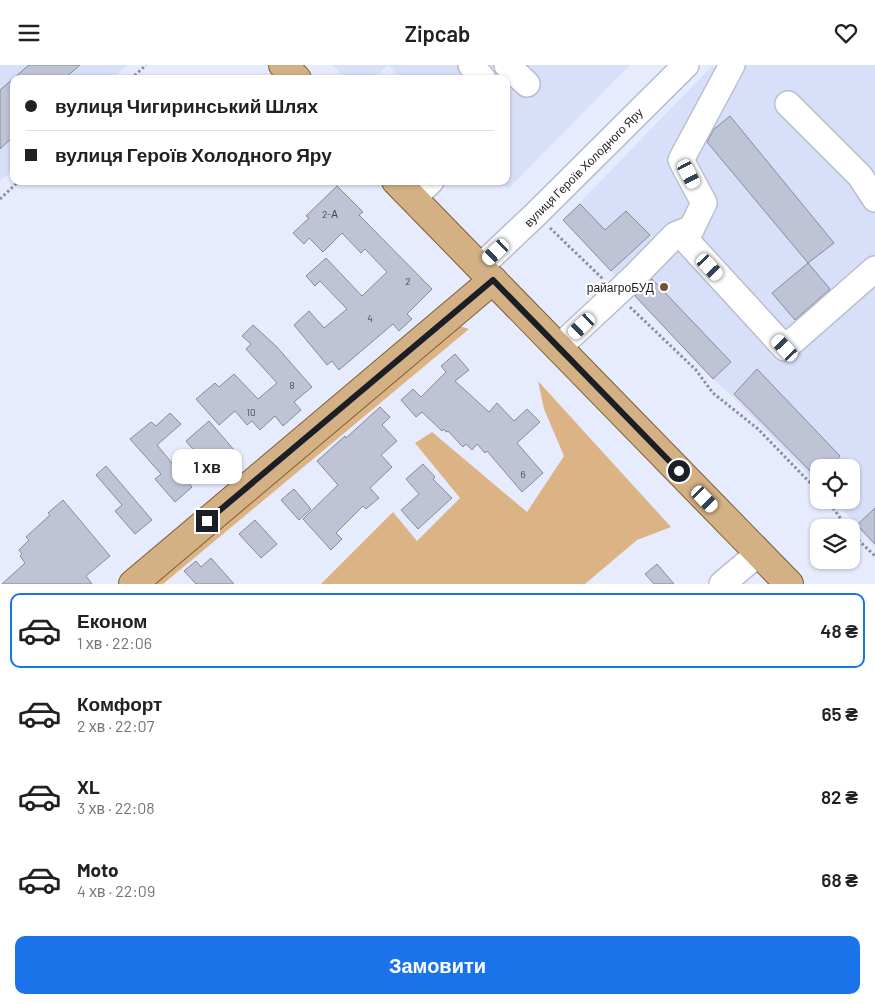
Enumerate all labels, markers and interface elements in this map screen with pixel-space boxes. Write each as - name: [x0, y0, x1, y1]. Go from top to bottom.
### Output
- icon: menu: [15, 19, 43, 47]
- icon: heart: [832, 19, 860, 47]
- text: Zipcab: [405, 20, 470, 46]
- text: вулиця Чигиринський Шлях: [55, 94, 318, 117]
- street label: вулиця Героїв Холодного Яру: [521, 105, 646, 230]
- text: вулиця Героїв Холодного Яру: [55, 143, 332, 166]
- car: [675, 157, 702, 191]
- house number: 2-А: [322, 208, 338, 220]
- car: [479, 236, 512, 268]
- car: [694, 251, 725, 283]
- house number: 2: [405, 275, 411, 287]
- place label: райагроБУД: [587, 280, 654, 295]
- marker: райагроБУД: [658, 281, 670, 293]
- car: [565, 310, 598, 342]
- house number: 4: [367, 312, 373, 324]
- car: [769, 332, 800, 364]
- house number: 8: [289, 379, 295, 391]
- house number: 10: [246, 406, 256, 418]
- callout: 1 хв: [172, 449, 242, 483]
- text: 1 хв: [193, 457, 221, 476]
- map controls: [810, 459, 860, 569]
- button: locate: [810, 459, 860, 509]
- route start: [668, 460, 690, 482]
- house number: 6: [520, 468, 526, 480]
- car: [689, 483, 720, 515]
- route end: [196, 510, 218, 532]
- button: layers: [810, 519, 860, 569]
- icon: car: [17, 608, 62, 653]
- text: Економ: [77, 609, 147, 632]
- text: 48 ₴: [820, 619, 858, 642]
- text: 1 хв · 22:06: [77, 633, 152, 652]
- icon: car: [17, 691, 62, 736]
- text: Комфорт: [77, 692, 162, 715]
- text: 65 ₴: [821, 702, 858, 725]
- text: 2 хв · 22:07: [77, 716, 154, 735]
- icon: car: [17, 774, 62, 819]
- text: XL: [77, 775, 100, 798]
- text: 82 ₴: [821, 785, 858, 808]
- text: 3 хв · 22:08: [77, 798, 155, 817]
- icon: car: [17, 857, 62, 902]
- text: Moto: [77, 858, 119, 881]
- text: 68 ₴: [821, 868, 858, 891]
- text: 4 хв · 22:09: [77, 881, 155, 900]
- button: Замовити: [15, 936, 860, 994]

